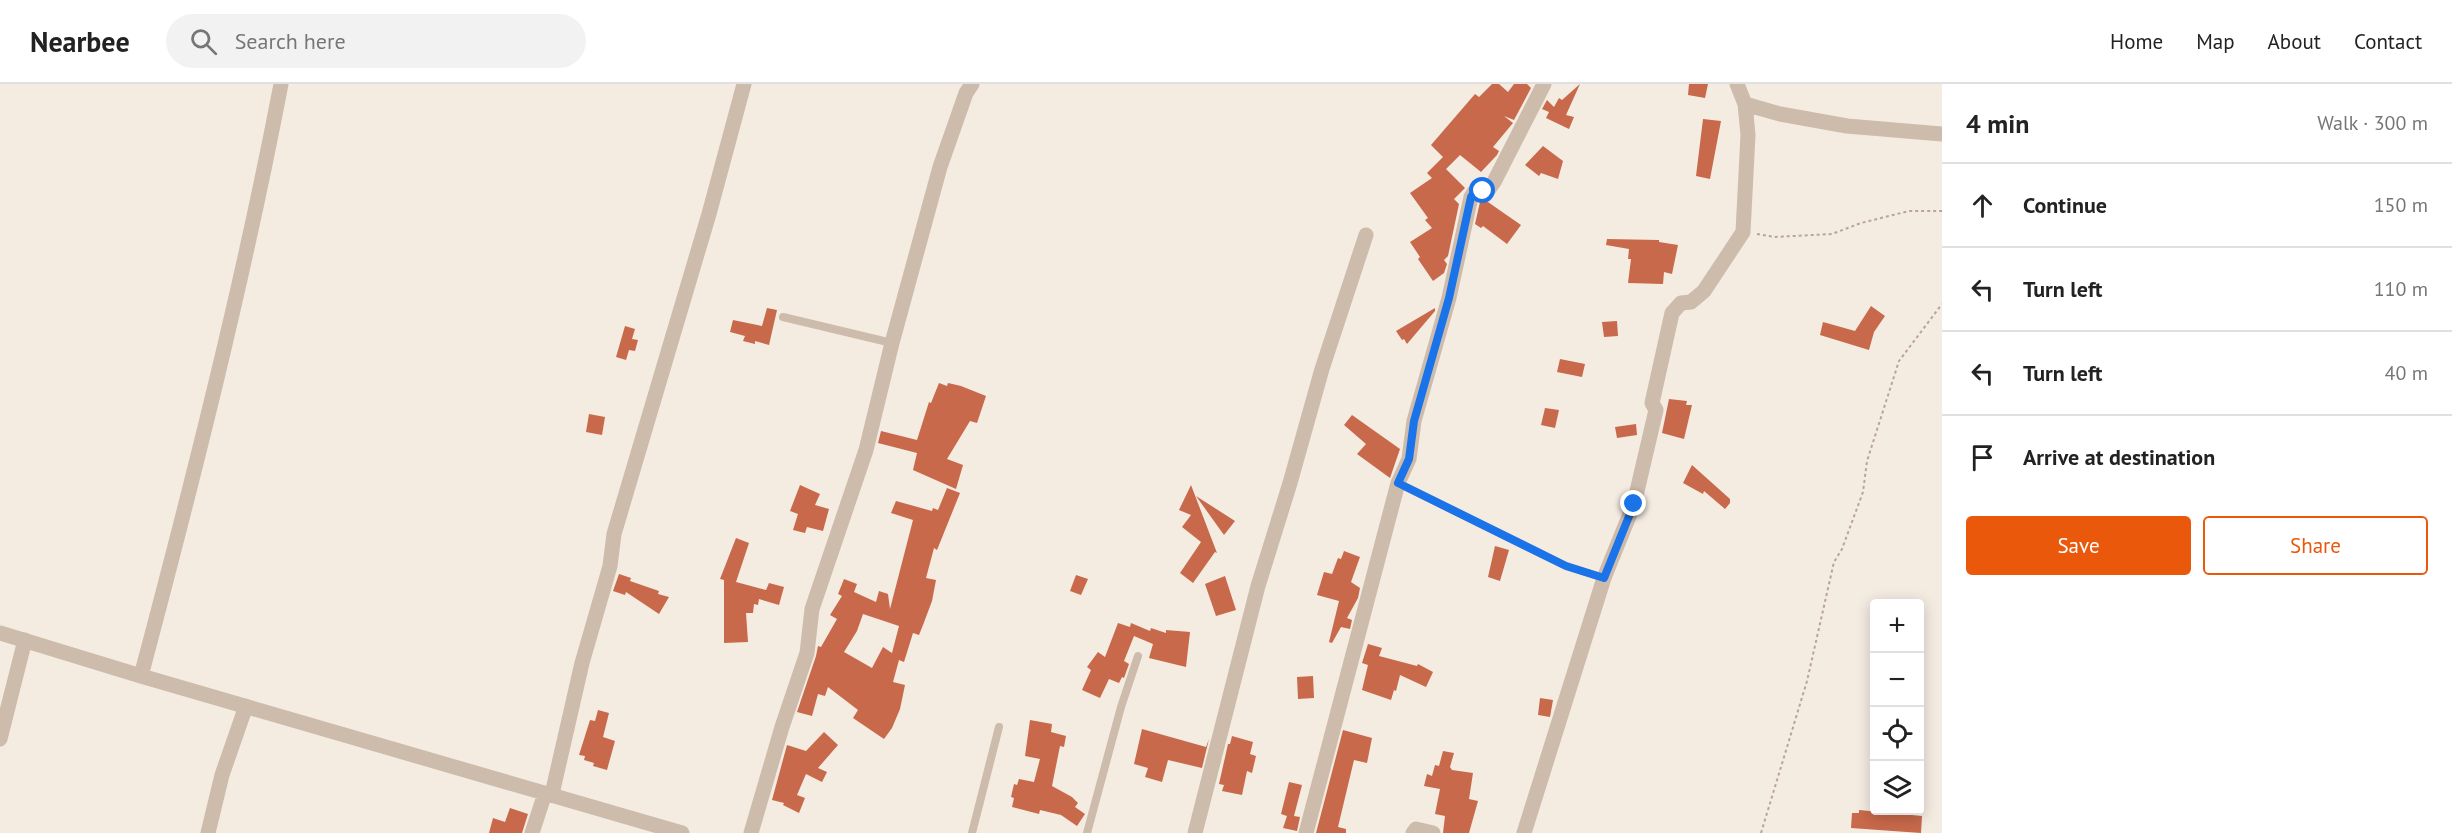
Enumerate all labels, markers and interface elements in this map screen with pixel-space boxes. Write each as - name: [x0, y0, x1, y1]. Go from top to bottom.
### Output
- search box: [166, 14, 586, 68]
- text: Nearbee: [30, 23, 130, 60]
- icon: search: [187, 25, 220, 58]
- text: Search here: [235, 27, 346, 55]
- text: Home: [2110, 28, 2163, 55]
- text: Map: [2196, 28, 2235, 55]
- text: About: [2268, 28, 2321, 55]
- text: Contact: [2354, 28, 2422, 55]
- text: 4 min: [1966, 107, 2029, 140]
- text: Walk · 300 m: [2317, 110, 2428, 136]
- route start: [1469, 177, 1495, 203]
- icon: ahead: [1966, 189, 1999, 222]
- text: Continue: [2023, 191, 2107, 219]
- text: 150 m: [2374, 192, 2428, 218]
- icon: left: [1966, 273, 1999, 306]
- text: Turn left: [2023, 275, 2103, 303]
- text: 110 m: [2374, 276, 2428, 302]
- icon: left: [1966, 357, 1999, 390]
- text: Turn left: [2023, 359, 2103, 387]
- text: 40 m: [2385, 360, 2428, 386]
- icon: arrive: [1966, 441, 1999, 474]
- text: Arrive at destination: [2023, 443, 2215, 471]
- route end: [1620, 490, 1646, 516]
- button: Save: [1966, 516, 2191, 575]
- button: Share: [2203, 516, 2428, 575]
- map controls: [1870, 599, 1924, 815]
- button: +: [1870, 599, 1924, 653]
- button: −: [1870, 653, 1924, 707]
- button: locate: [1870, 707, 1924, 761]
- button: layers: [1870, 761, 1924, 815]

